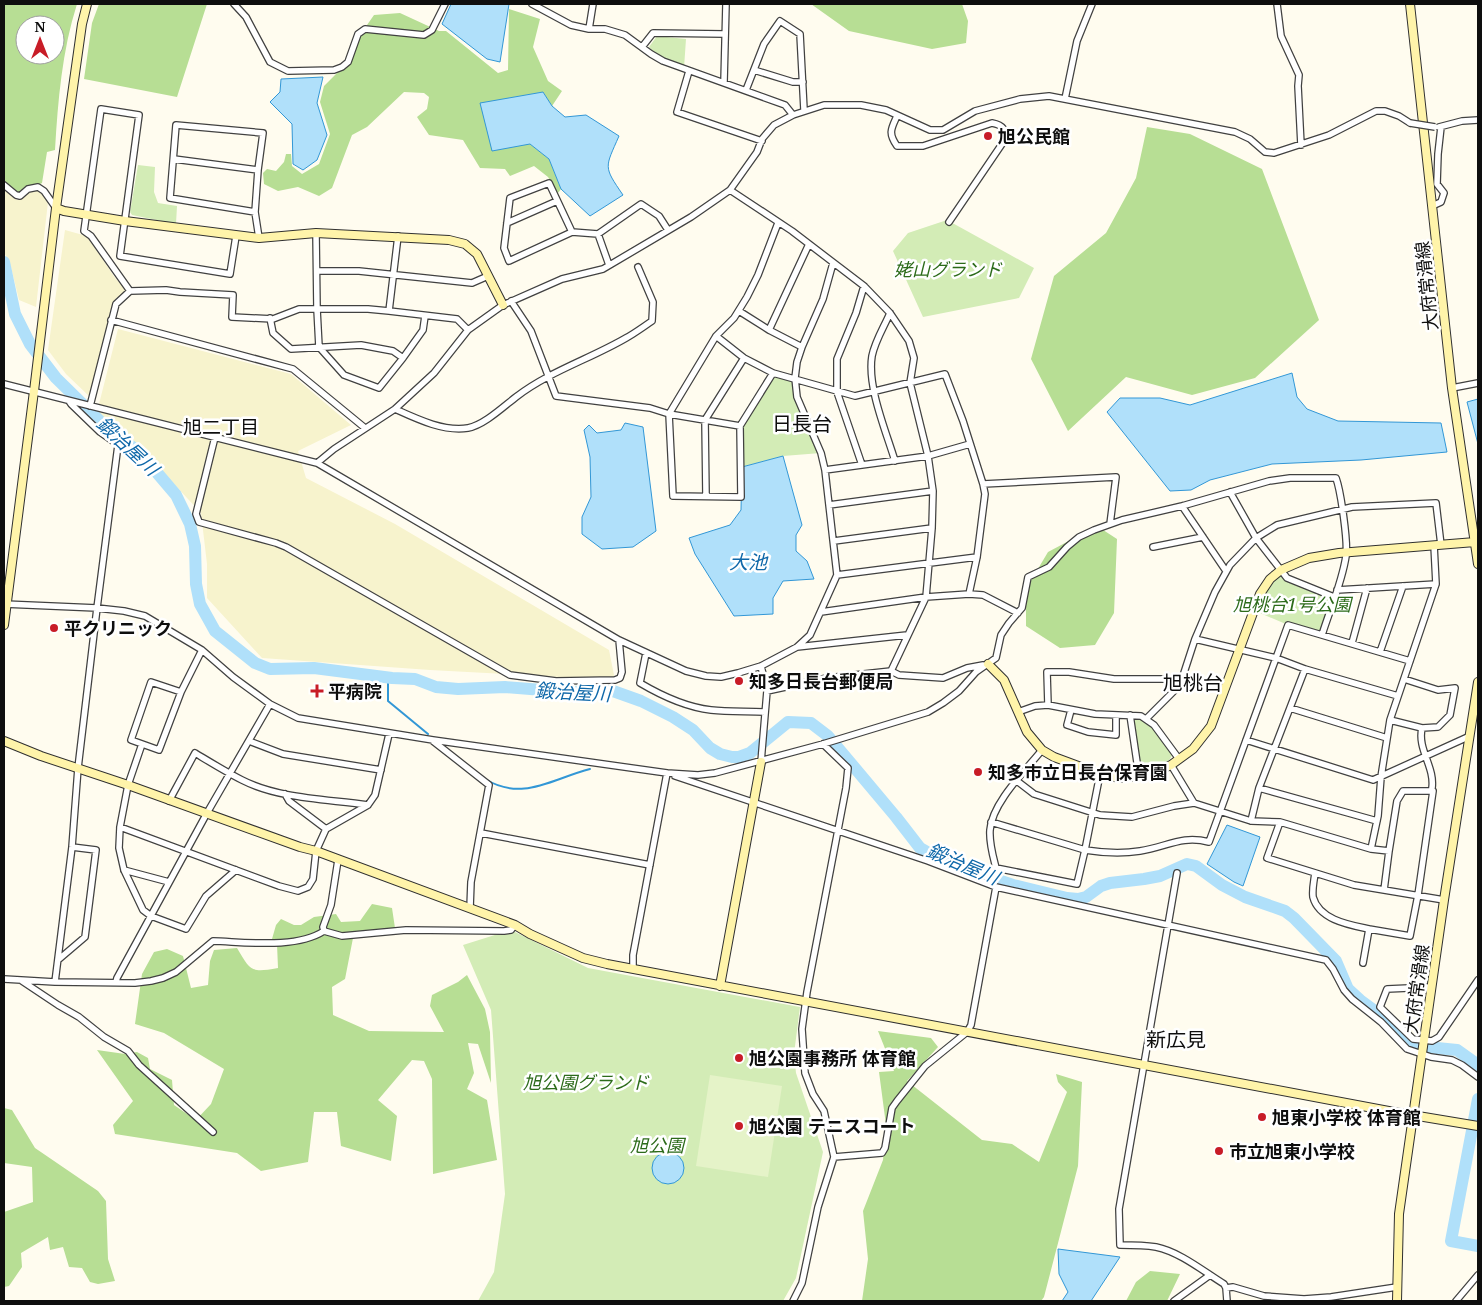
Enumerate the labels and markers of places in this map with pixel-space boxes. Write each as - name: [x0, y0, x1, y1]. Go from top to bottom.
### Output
- place label: 旭公民館: [998, 124, 1070, 148]
- marker: 旭公民館: [982, 130, 994, 142]
- place label: 平クリニック: [64, 616, 172, 640]
- marker: 平クリニック: [48, 622, 60, 634]
- place label: 知多日長台郵便局: [749, 669, 893, 693]
- marker: 知多日長台郵便局: [733, 675, 745, 687]
- place label: 平病院: [328, 679, 382, 703]
- marker: 平病院: [310, 684, 324, 698]
- place label: 知多市立日長台保育園: [988, 760, 1168, 784]
- marker: 知多市立日長台保育園: [972, 766, 984, 778]
- place label: 旭公園事務所 体育館: [749, 1046, 916, 1070]
- marker: 旭公園事務所 体育館: [733, 1052, 745, 1064]
- place label: 旭東小学校 体育館: [1272, 1105, 1421, 1129]
- marker: 旭東小学校 体育館: [1256, 1111, 1268, 1123]
- place label: 旭公園 テニスコート: [749, 1114, 916, 1138]
- marker: 旭公園 テニスコート: [733, 1120, 745, 1132]
- place label: 市立旭東小学校: [1229, 1139, 1355, 1163]
- marker: 市立旭東小学校: [1213, 1145, 1225, 1157]

